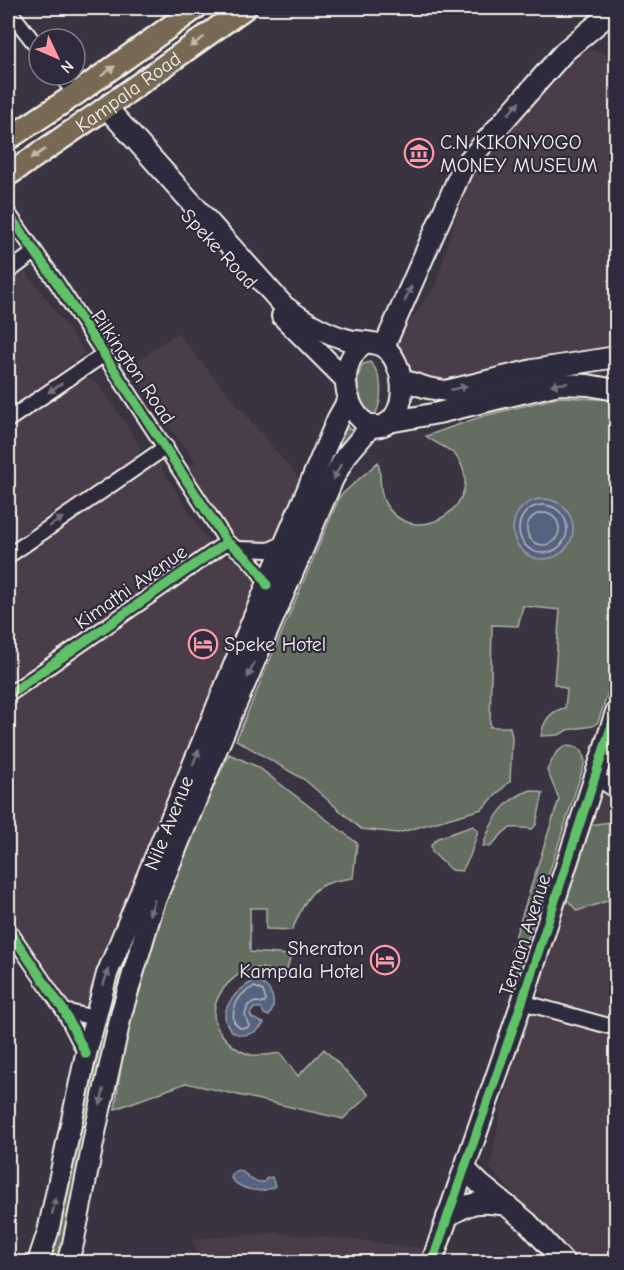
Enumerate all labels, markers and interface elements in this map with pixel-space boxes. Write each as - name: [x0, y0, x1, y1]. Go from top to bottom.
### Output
- north arrow: [27, 27, 87, 87]
- one-way arrow: [190, 36, 206, 48]
- street label: Kampala Road: [71, 46, 185, 137]
- text: N: [57, 57, 77, 77]
- one-way arrow: [99, 65, 115, 77]
- one-way arrow: [507, 101, 520, 116]
- place label: C.N KIKONYOGO MONEY MUSEUM: [440, 131, 598, 177]
- museum icon: C.N KIKONYOGO MONEY MUSEUM: [403, 137, 435, 169]
- one-way arrow: [30, 148, 46, 159]
- street label: Speke Road: [176, 204, 262, 294]
- one-way arrow: [403, 285, 412, 302]
- street label: Pilkington Road: [86, 306, 180, 428]
- one-way arrow: [549, 380, 568, 389]
- one-way arrow: [47, 382, 63, 393]
- one-way arrow: [450, 383, 468, 393]
- one-way arrow: [332, 463, 341, 480]
- one-way arrow: [47, 517, 64, 528]
- street label: Kimathi Avenue: [71, 540, 191, 634]
- hotel icon: Speke Hotel: [187, 628, 219, 660]
- place label: Speke Hotel: [224, 633, 326, 656]
- one-way arrow: [246, 661, 255, 679]
- one-way arrow: [191, 748, 201, 766]
- street label: Nile Avenue: [140, 772, 198, 874]
- street label: Ternan Avenue: [494, 871, 556, 999]
- one-way arrow: [147, 899, 156, 917]
- place label: Sheraton Kampala Hotel: [239, 937, 364, 983]
- hotel icon: Sheraton Kampala Hotel: [369, 944, 401, 976]
- one-way arrow: [102, 968, 112, 986]
- one-way arrow: [97, 1087, 107, 1106]
- one-way arrow: [49, 1197, 59, 1216]

